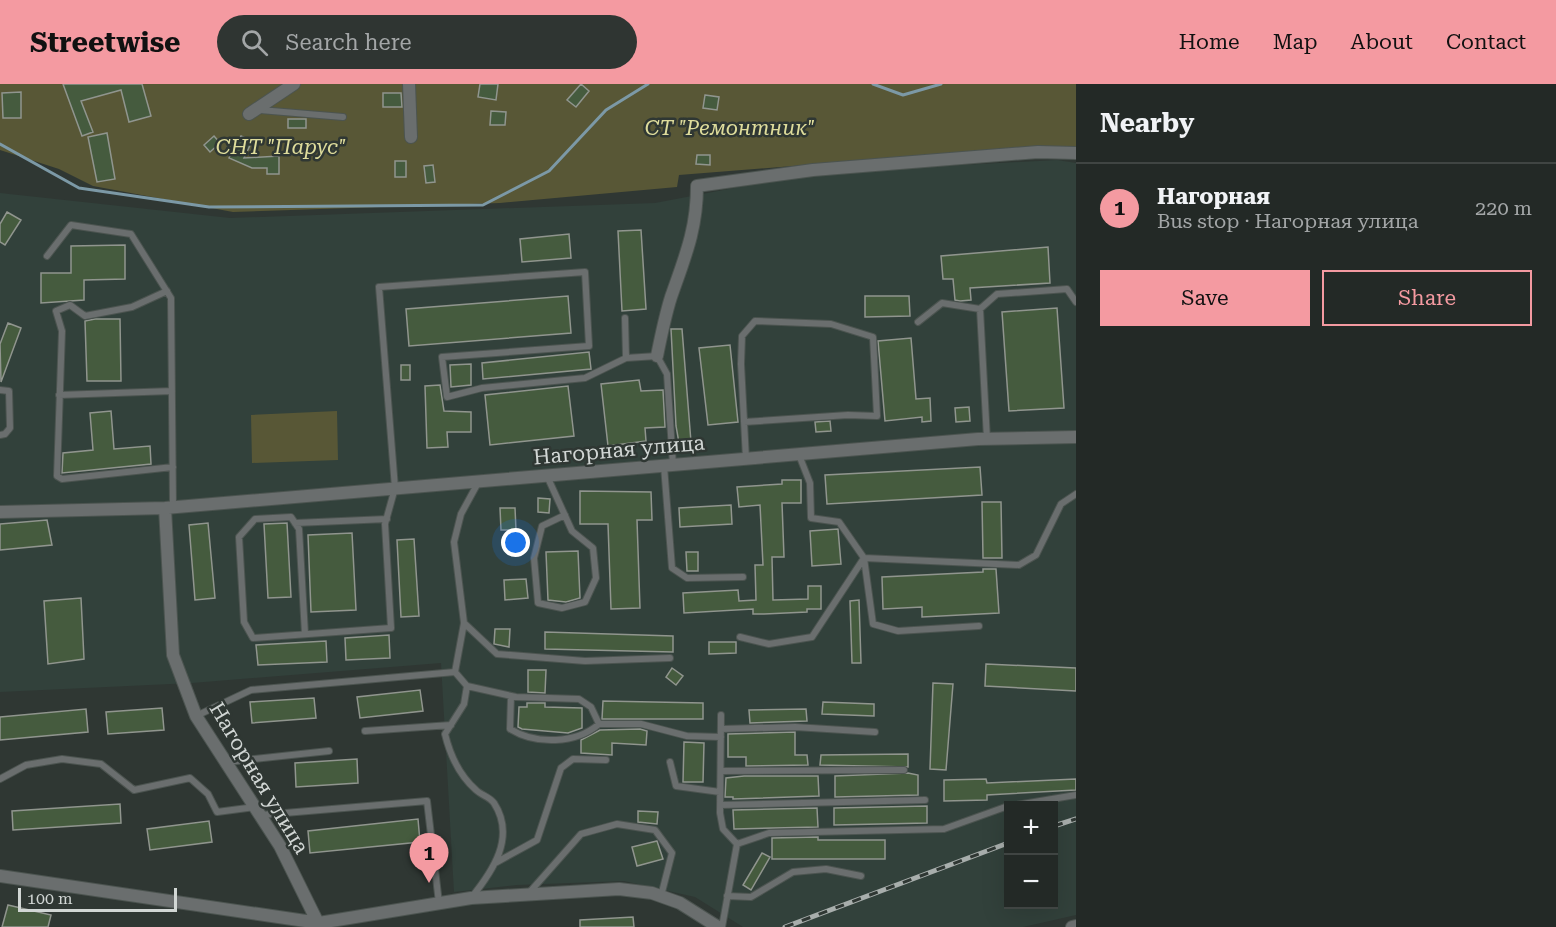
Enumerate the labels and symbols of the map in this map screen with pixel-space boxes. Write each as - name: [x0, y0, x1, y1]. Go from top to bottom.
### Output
- park label: СТ "Ремонтник": [645, 116, 815, 140]
- park label: СНТ "Парус": [216, 135, 346, 159]
- street label: Нагорная улица: [532, 430, 706, 469]
- your location: [501, 528, 530, 557]
- street label: Нагорная улица: [204, 698, 314, 858]
- pin: 1: [410, 834, 448, 883]
- scale bar: [18, 885, 177, 912]

